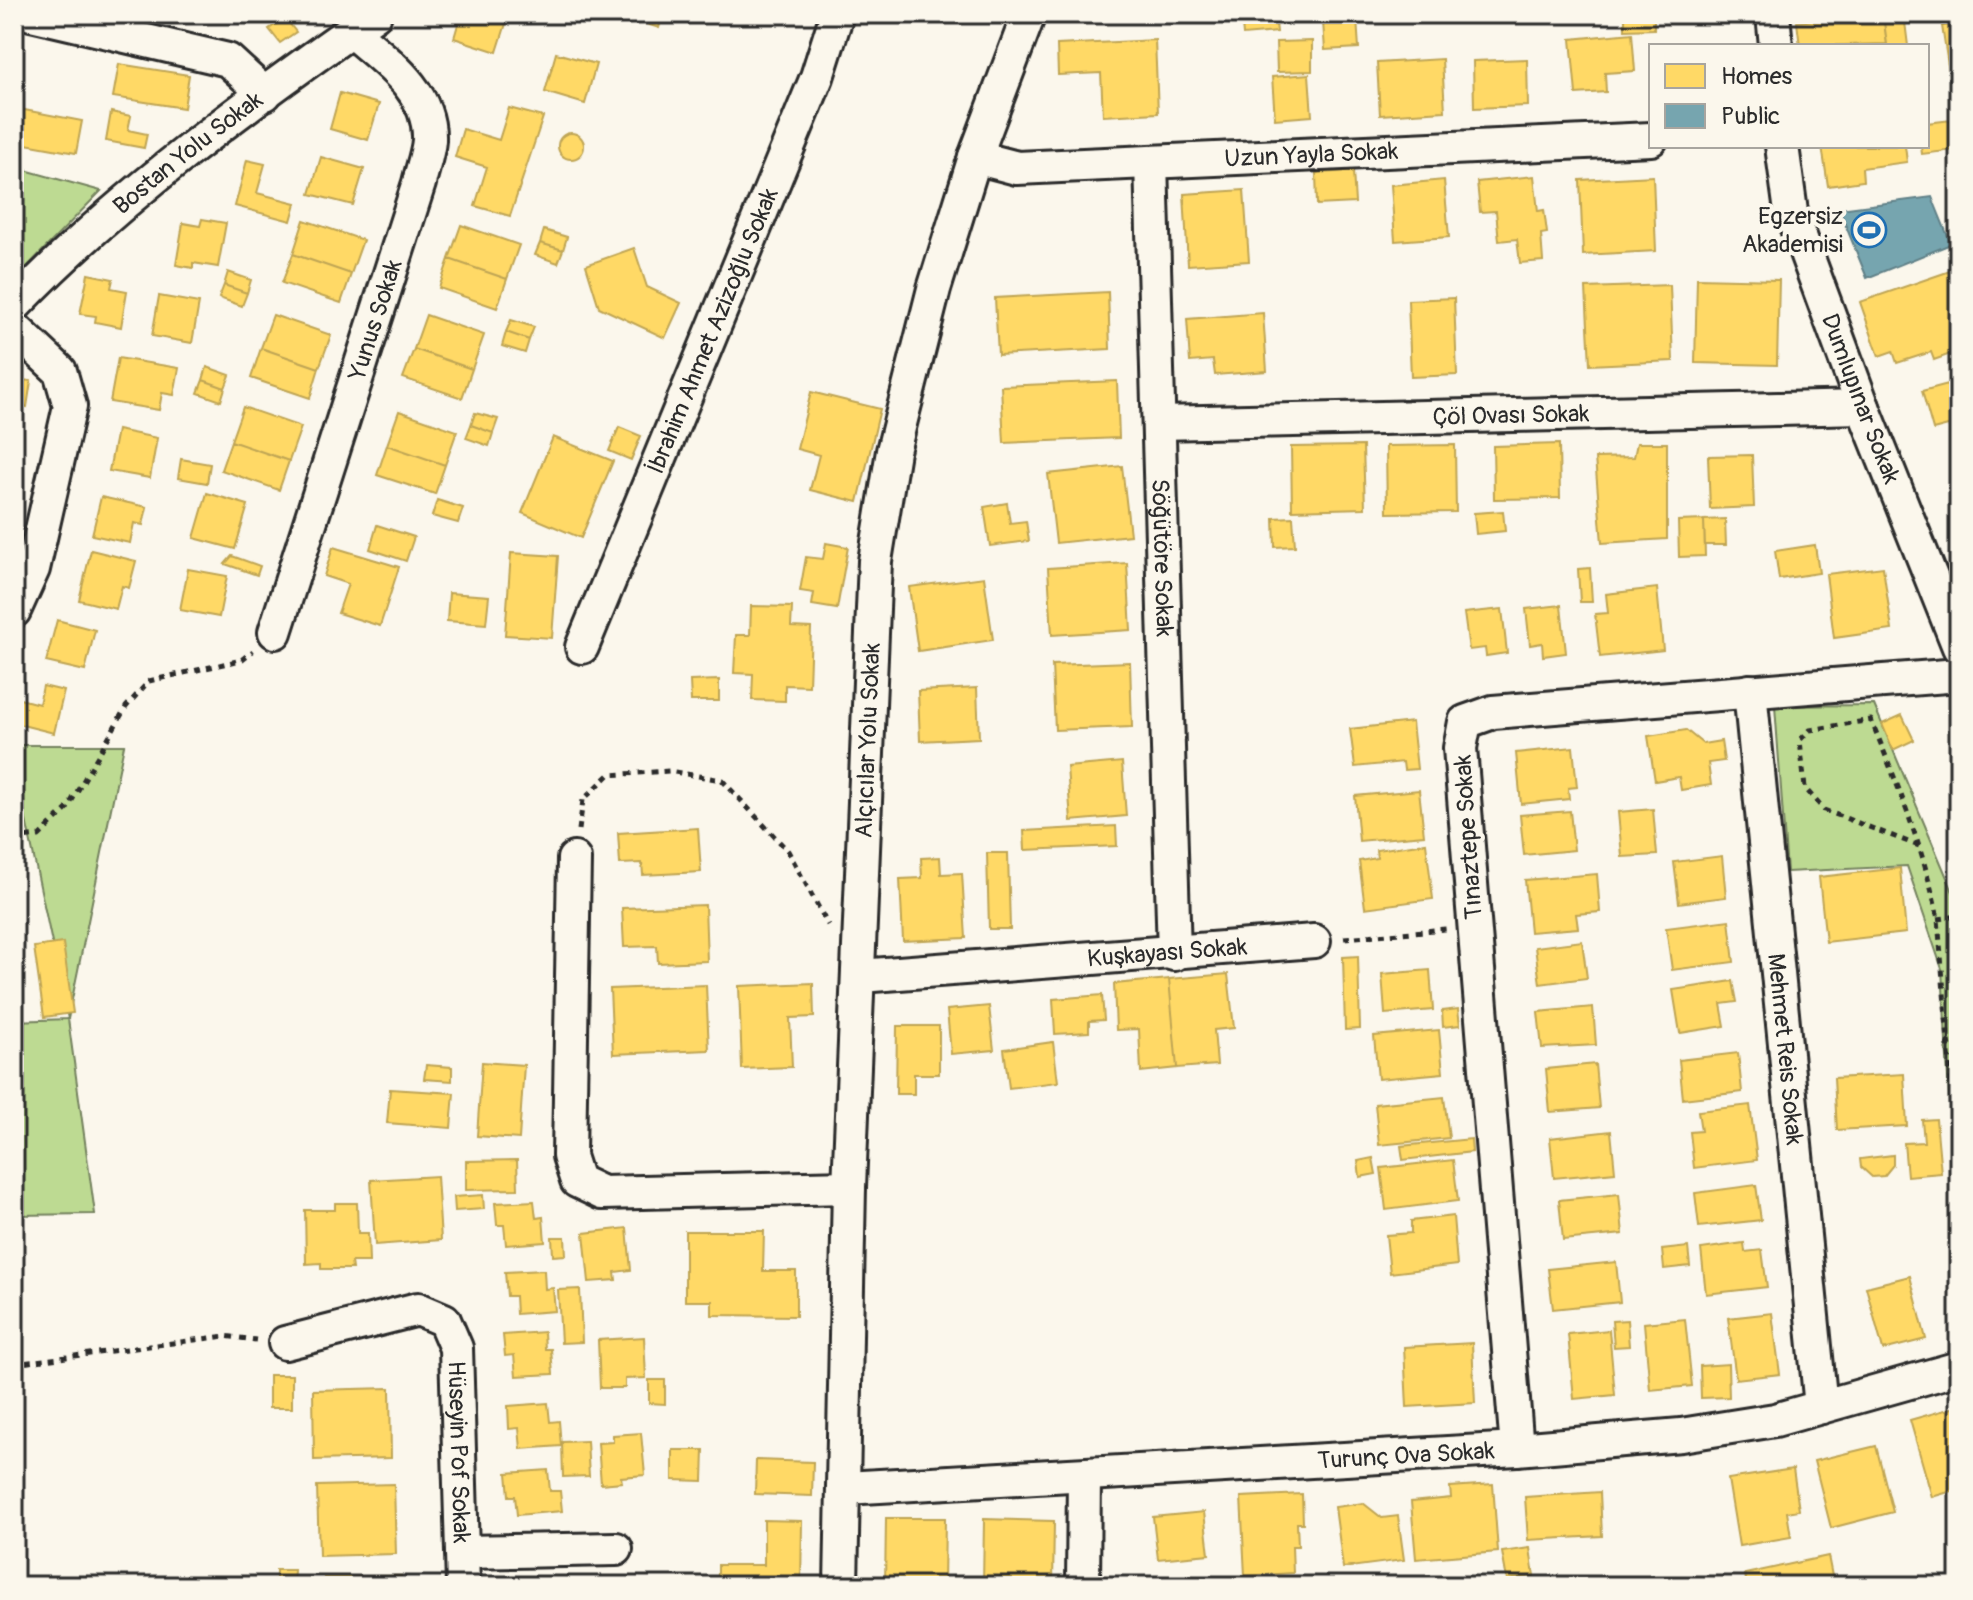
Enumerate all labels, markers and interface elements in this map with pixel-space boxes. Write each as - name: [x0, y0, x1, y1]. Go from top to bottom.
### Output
- legend: [1649, 44, 1929, 148]
- text: Homes: [1721, 62, 1793, 91]
- street label: Bostan Yolu Sokak: [107, 85, 268, 221]
- text: Public: [1721, 102, 1780, 131]
- street label: Uzun Yayla Sokak: [1224, 137, 1399, 173]
- street label: İbrahim Ahmet Azizoğlu Sokak: [641, 184, 785, 478]
- place label: Egzersiz Akademisi: [1742, 202, 1843, 259]
- sports icon: Egzersiz Akademisi: [1850, 211, 1888, 249]
- street label: Yunus Sokak: [342, 256, 409, 385]
- street label: Dumlupınar Sokak: [1815, 310, 1906, 488]
- street label: Çöl Ovası Sokak: [1432, 399, 1590, 432]
- street label: Söğütöre Sokak: [1145, 478, 1179, 637]
- street label: Alçıcılar Yolu Sokak: [850, 642, 887, 839]
- street label: Tınaztepe Sokak: [1448, 754, 1489, 920]
- street label: Kuşkayası Sokak: [1086, 932, 1248, 973]
- street label: Mehmet Reis Sokak: [1761, 952, 1809, 1147]
- street label: Hüseyin Pof Sokak: [441, 1360, 476, 1544]
- street label: Turunç Ova Sokak: [1317, 1436, 1495, 1476]

